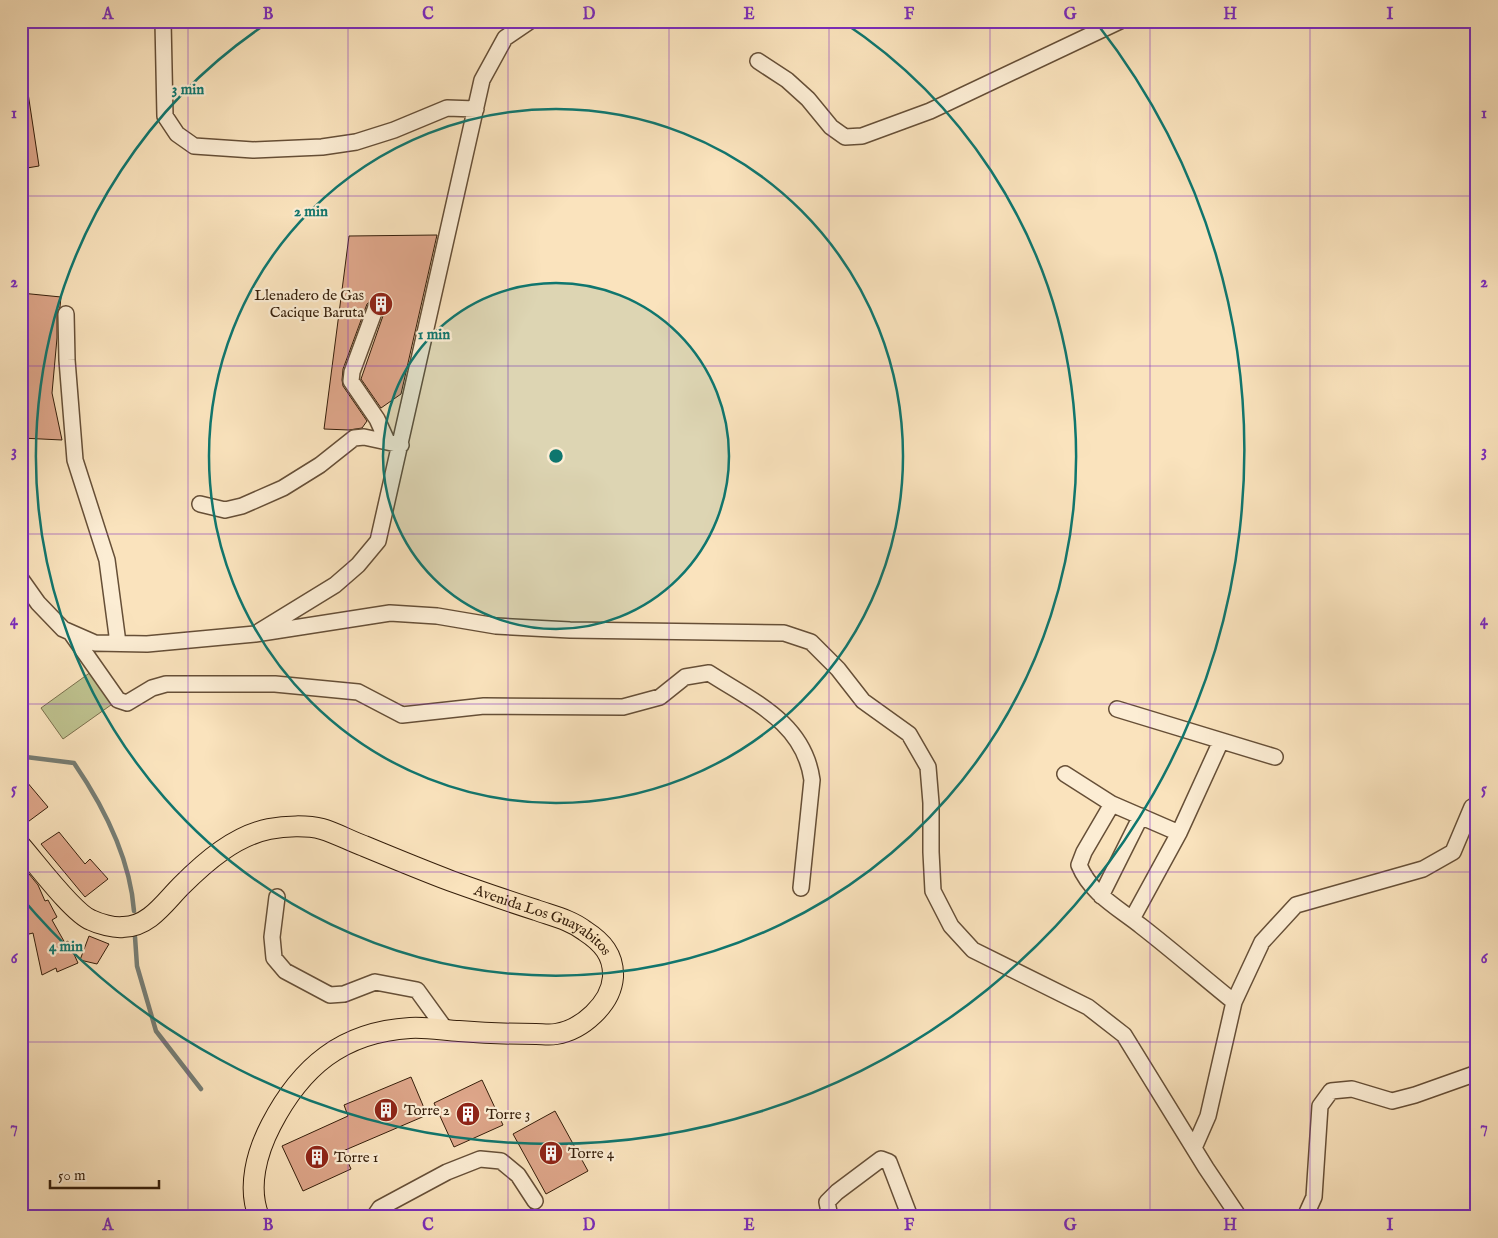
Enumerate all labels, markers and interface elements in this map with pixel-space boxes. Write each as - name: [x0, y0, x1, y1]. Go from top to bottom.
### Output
- text: A: [102, 5, 115, 25]
- text: B: [263, 5, 274, 25]
- text: C: [422, 5, 434, 25]
- text: D: [583, 5, 596, 25]
- text: E: [743, 5, 755, 25]
- text: F: [904, 5, 915, 25]
- text: G: [1064, 5, 1077, 25]
- text: H: [1223, 5, 1237, 25]
- text: I: [1387, 5, 1394, 25]
- text: 3 min: [172, 80, 204, 99]
- text: 1: [11, 104, 17, 124]
- text: 1: [1481, 104, 1487, 124]
- text: 2 min: [294, 202, 328, 221]
- text: 2: [10, 273, 18, 293]
- text: 2: [1480, 273, 1488, 293]
- place label: Llenadero de Gas Cacique Baruta: [254, 286, 365, 322]
- building icon: Llenadero de Gas Cacique Baruta: [368, 291, 394, 317]
- text: 1 min: [418, 325, 450, 344]
- text: 3: [11, 442, 17, 462]
- text: 3: [1481, 442, 1487, 462]
- centre of rings: [547, 447, 565, 465]
- text: 4: [10, 611, 19, 631]
- text: 4: [1480, 611, 1489, 631]
- text: 5: [11, 780, 17, 800]
- text: 5: [1481, 780, 1487, 800]
- street label: Avenida Los Guayabitos: [471, 880, 616, 959]
- text: 4 min: [49, 937, 83, 956]
- text: 6: [11, 949, 19, 969]
- text: 6: [1481, 949, 1489, 969]
- building icon: Torre 2: [373, 1097, 399, 1123]
- place label: Torre 2: [404, 1101, 450, 1120]
- building icon: Torre 3: [455, 1101, 481, 1127]
- place label: Torre 3: [486, 1105, 530, 1124]
- text: 7: [10, 1118, 18, 1138]
- text: 7: [1480, 1118, 1488, 1138]
- building icon: Torre 4: [538, 1140, 564, 1166]
- building icon: Torre 1: [304, 1144, 330, 1170]
- place label: Torre 4: [568, 1144, 615, 1163]
- place label: Torre 1: [334, 1148, 378, 1167]
- scale bar: [50, 1158, 159, 1190]
- text: 50 m: [58, 1166, 86, 1185]
- text: A: [102, 1216, 115, 1236]
- text: B: [263, 1216, 274, 1236]
- text: C: [422, 1216, 434, 1236]
- text: D: [583, 1216, 596, 1236]
- text: E: [743, 1216, 755, 1236]
- text: F: [904, 1216, 915, 1236]
- text: G: [1064, 1216, 1077, 1236]
- text: H: [1223, 1216, 1237, 1236]
- text: I: [1387, 1216, 1394, 1236]

